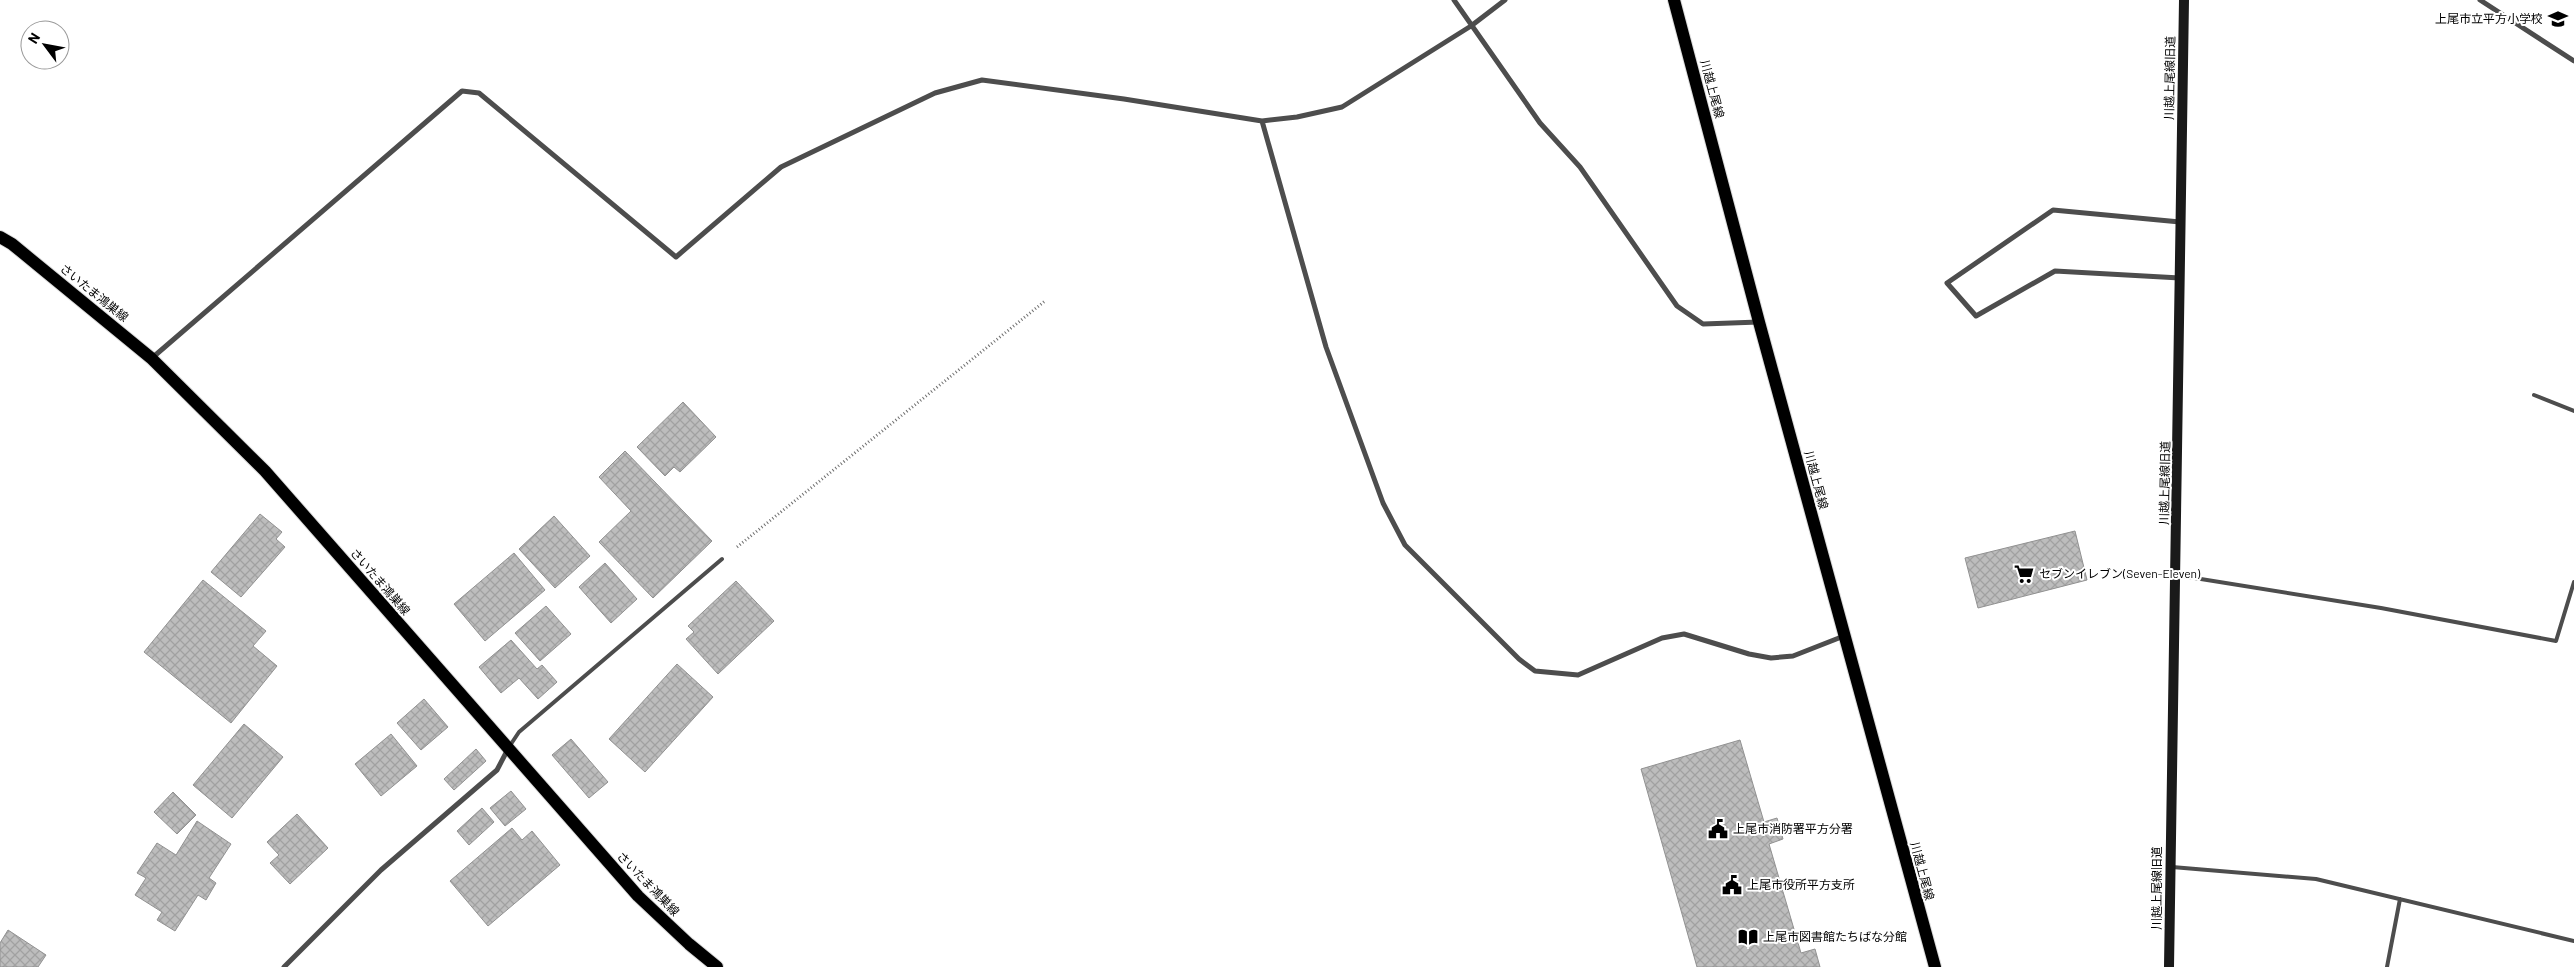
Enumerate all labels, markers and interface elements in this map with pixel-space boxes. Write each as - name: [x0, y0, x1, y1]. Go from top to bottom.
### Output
- school or university icon: 上尾市立平方小学校: [2547, 8, 2569, 30]
- place label: 上尾市立平方小学校: [2435, 11, 2543, 25]
- north arrow: [20, 20, 70, 70]
- text: N: [24, 29, 43, 46]
- street label: 川越上尾線旧道: [2161, 36, 2177, 120]
- street label: 川越上尾線: [1698, 58, 1727, 120]
- street label: さいたま鴻巣線: [58, 260, 132, 324]
- street label: 川越上尾線旧道: [2156, 441, 2172, 525]
- street label: 川越上尾線: [1802, 449, 1831, 511]
- street label: さいたま鴻巣線: [348, 545, 413, 618]
- supermarket icon: セブンイレブン(Seven-Eleven): [2013, 563, 2035, 585]
- place label: セブンイレブン(Seven-Eleven): [2039, 566, 2201, 580]
- public building icon: 上尾市消防署平方分署: [1707, 818, 1729, 840]
- place label: 上尾市消防署平方分署: [1733, 821, 1853, 835]
- street label: 川越上尾線: [1908, 840, 1937, 902]
- street label: 川越上尾線旧道: [2149, 846, 2163, 930]
- street label: さいたま鴻巣線: [615, 848, 683, 918]
- public building icon: 上尾市役所平方支所: [1721, 874, 1743, 896]
- place label: 上尾市役所平方支所: [1747, 877, 1855, 891]
- library icon: 上尾市図書館たちばな分館: [1737, 926, 1759, 948]
- place label: 上尾市図書館たちばな分館: [1763, 929, 1907, 943]

